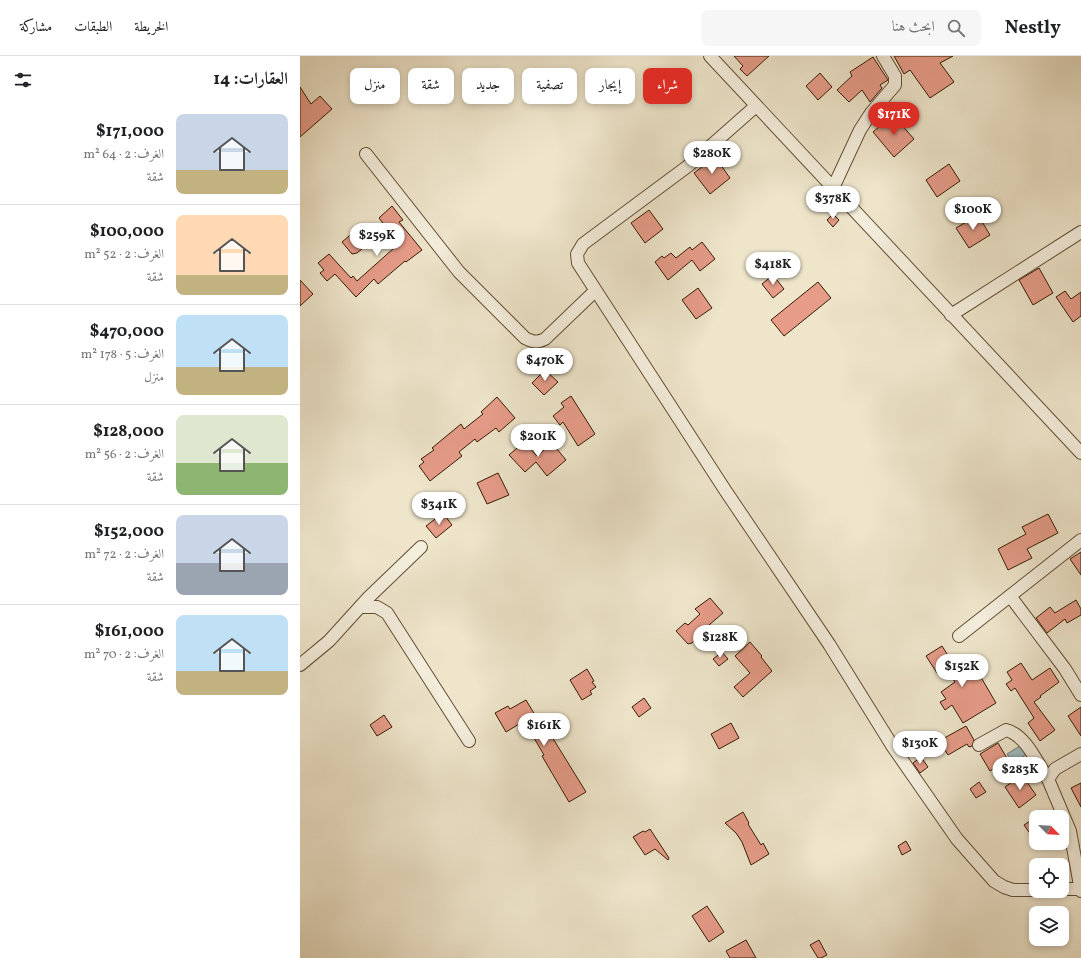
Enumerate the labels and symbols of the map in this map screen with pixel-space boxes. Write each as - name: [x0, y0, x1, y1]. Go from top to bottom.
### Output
- pin: $171K: [866, 102, 922, 136]
- pin: $280K: [684, 141, 740, 175]
- pin: $378K: [805, 186, 861, 220]
- pin: $100K: [945, 197, 1001, 231]
- pin: $259K: [349, 223, 405, 257]
- pin: $418K: [745, 252, 801, 286]
- pin: $470K: [517, 348, 573, 382]
- pin: $201K: [510, 424, 566, 458]
- pin: $341K: [411, 492, 467, 526]
- pin: $128K: [692, 625, 748, 659]
- pin: $152K: [934, 654, 990, 688]
- pin: $161K: [516, 713, 572, 747]
- pin: $130K: [892, 731, 948, 765]
- pin: $283K: [992, 757, 1048, 791]
- north arrow: [1029, 810, 1069, 850]

